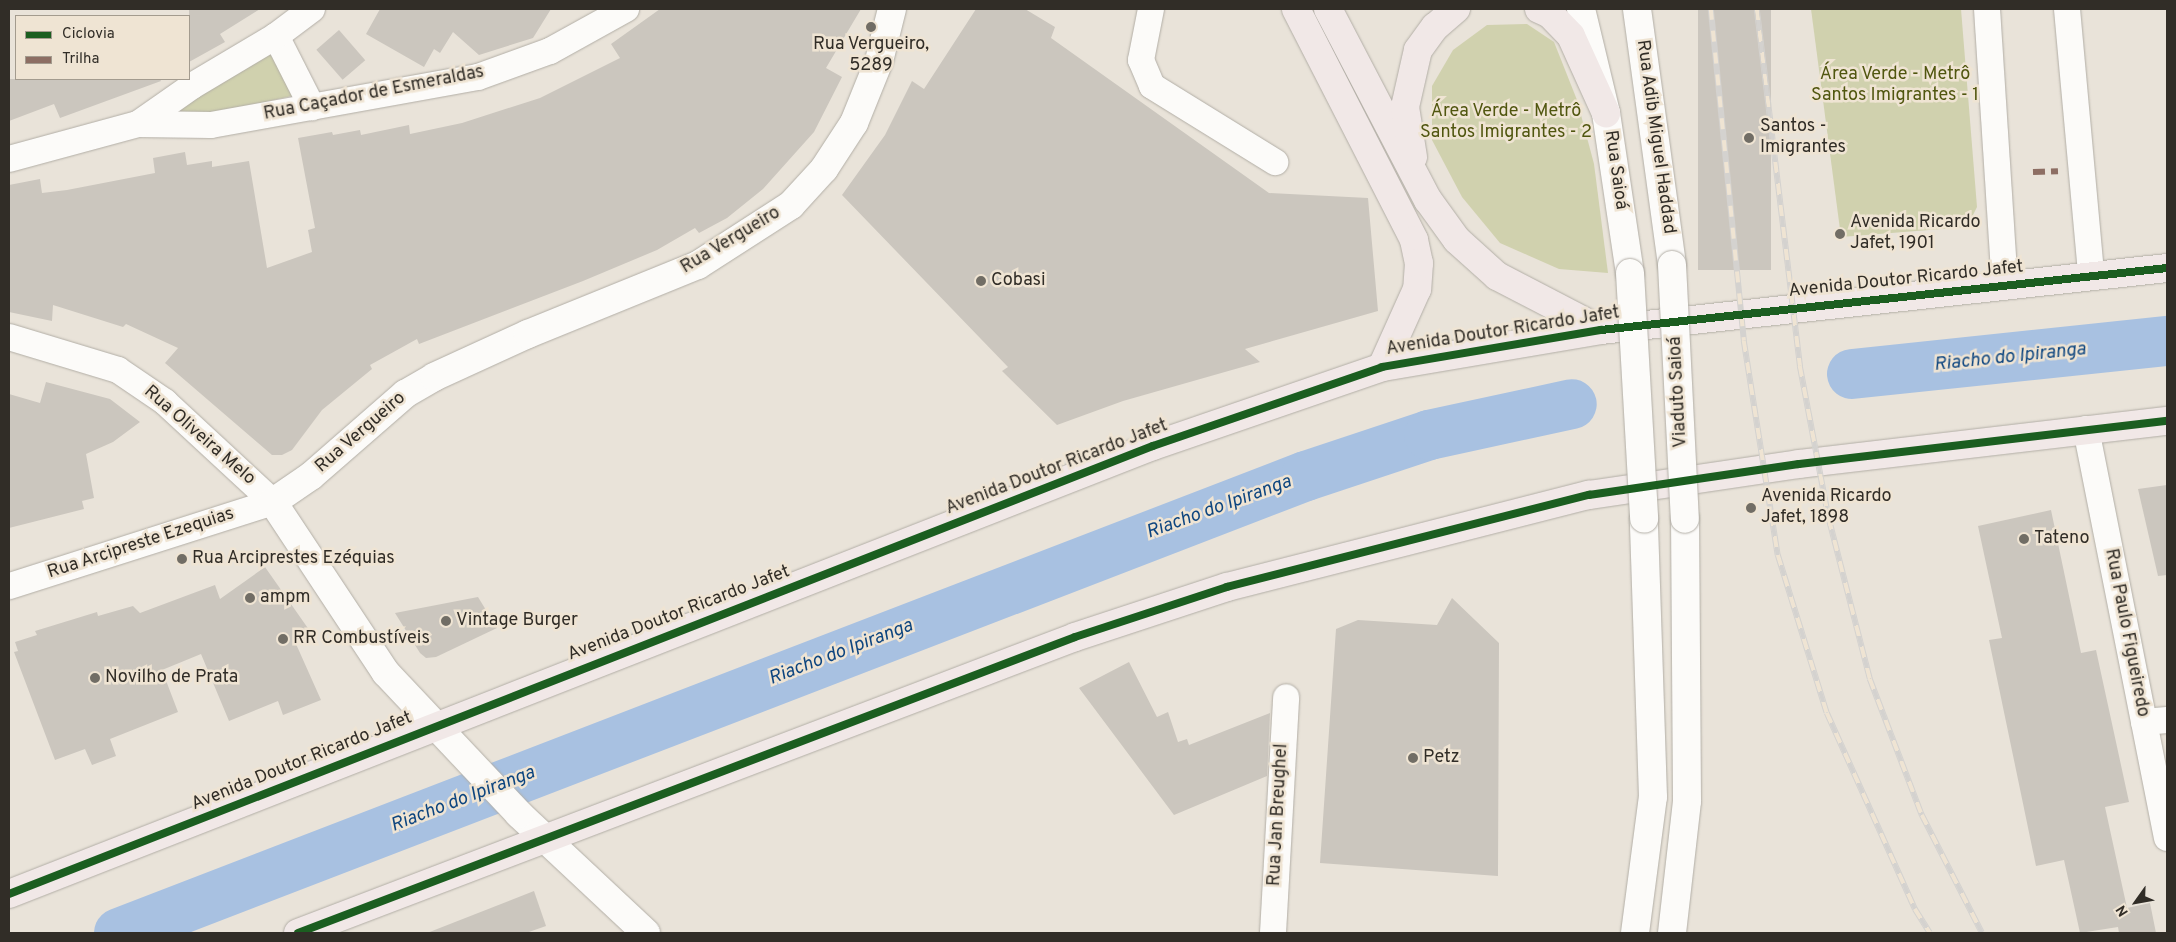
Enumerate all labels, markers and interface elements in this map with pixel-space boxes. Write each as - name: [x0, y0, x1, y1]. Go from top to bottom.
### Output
- legend: [15, 15, 190, 80]
- marker: Rua Vergueiro, 5289: [865, 21, 877, 33]
- text: Ciclovia: [62, 25, 115, 44]
- place label: Rua Vergueiro, 5289: [813, 35, 929, 78]
- street label: Rua Adib Miguel Haddad: [1631, 38, 1679, 236]
- text: Trilha: [62, 50, 99, 69]
- street label: Rua Caçador de Esmeraldas: [262, 62, 486, 126]
- park label: Área Verde - Metrô Santos Imigrantes - 1: [1811, 65, 1979, 108]
- park label: Área Verde - Metrô Santos Imigrantes - 2: [1420, 102, 1592, 144]
- place label: Santos - Imigrantes: [1760, 117, 1846, 160]
- street label: Rua Saioá: [1599, 129, 1631, 211]
- marker: Santos - Imigrantes: [1742, 131, 1756, 145]
- street label: Rua Vergueiro: [677, 203, 785, 279]
- place label: Avenida Ricardo Jafet, 1901: [1850, 213, 1981, 255]
- marker: Avenida Ricardo Jafet, 1901: [1834, 228, 1846, 240]
- street label: Avenida Doutor Ricardo Jafet: [1787, 257, 2025, 303]
- place label: Cobasi: [991, 270, 1046, 292]
- marker: Cobasi: [975, 275, 987, 287]
- street label: Avenida Doutor Ricardo Jafet: [1385, 303, 1621, 361]
- street label: Viaduto Saioá: [1665, 336, 1693, 448]
- water label: Riacho do Ipiranga: [1933, 339, 2087, 377]
- street label: Rua Oliveira Melo: [139, 382, 259, 490]
- street label: Rua Vergueiro: [311, 388, 411, 478]
- street label: Avenida Doutor Ricardo Jafet: [943, 416, 1171, 520]
- water label: Riacho do Ipiranga: [1143, 471, 1295, 545]
- place label: Avenida Ricardo Jafet, 1898: [1761, 487, 1892, 530]
- marker: Avenida Ricardo Jafet, 1898: [1745, 502, 1757, 514]
- street label: Rua Arcipreste Ezequias: [45, 504, 237, 584]
- place label: Tateno: [2034, 528, 2089, 550]
- marker: Tateno: [2018, 533, 2030, 545]
- street label: Rua Paulo Figueiredo: [2099, 547, 2153, 719]
- place label: Rua Arciprestes Ezéquias: [192, 548, 395, 570]
- marker: Rua Arciprestes Ezéquias: [176, 553, 188, 565]
- street label: Avenida Doutor Ricardo Jafet: [565, 562, 793, 666]
- place label: ampm: [260, 587, 311, 609]
- marker: ampm: [244, 592, 256, 604]
- place label: Vintage Burger: [456, 610, 578, 632]
- marker: Vintage Burger: [440, 615, 452, 627]
- water label: Riacho do Ipiranga: [766, 615, 916, 691]
- place label: RR Combustíveis: [293, 628, 430, 650]
- marker: RR Combustíveis: [277, 633, 289, 645]
- place label: Novilho de Prata: [105, 667, 238, 689]
- marker: Novilho de Prata: [89, 672, 101, 684]
- street label: Avenida Doutor Ricardo Jafet: [189, 708, 415, 816]
- street label: Rua Jan Breughel: [1264, 743, 1294, 887]
- place label: Petz: [1423, 747, 1460, 769]
- marker: Petz: [1407, 752, 1419, 764]
- water label: Riacho do Ipiranga: [388, 762, 538, 838]
- north arrow: [2111, 877, 2161, 927]
- text: N: [2113, 901, 2133, 919]

